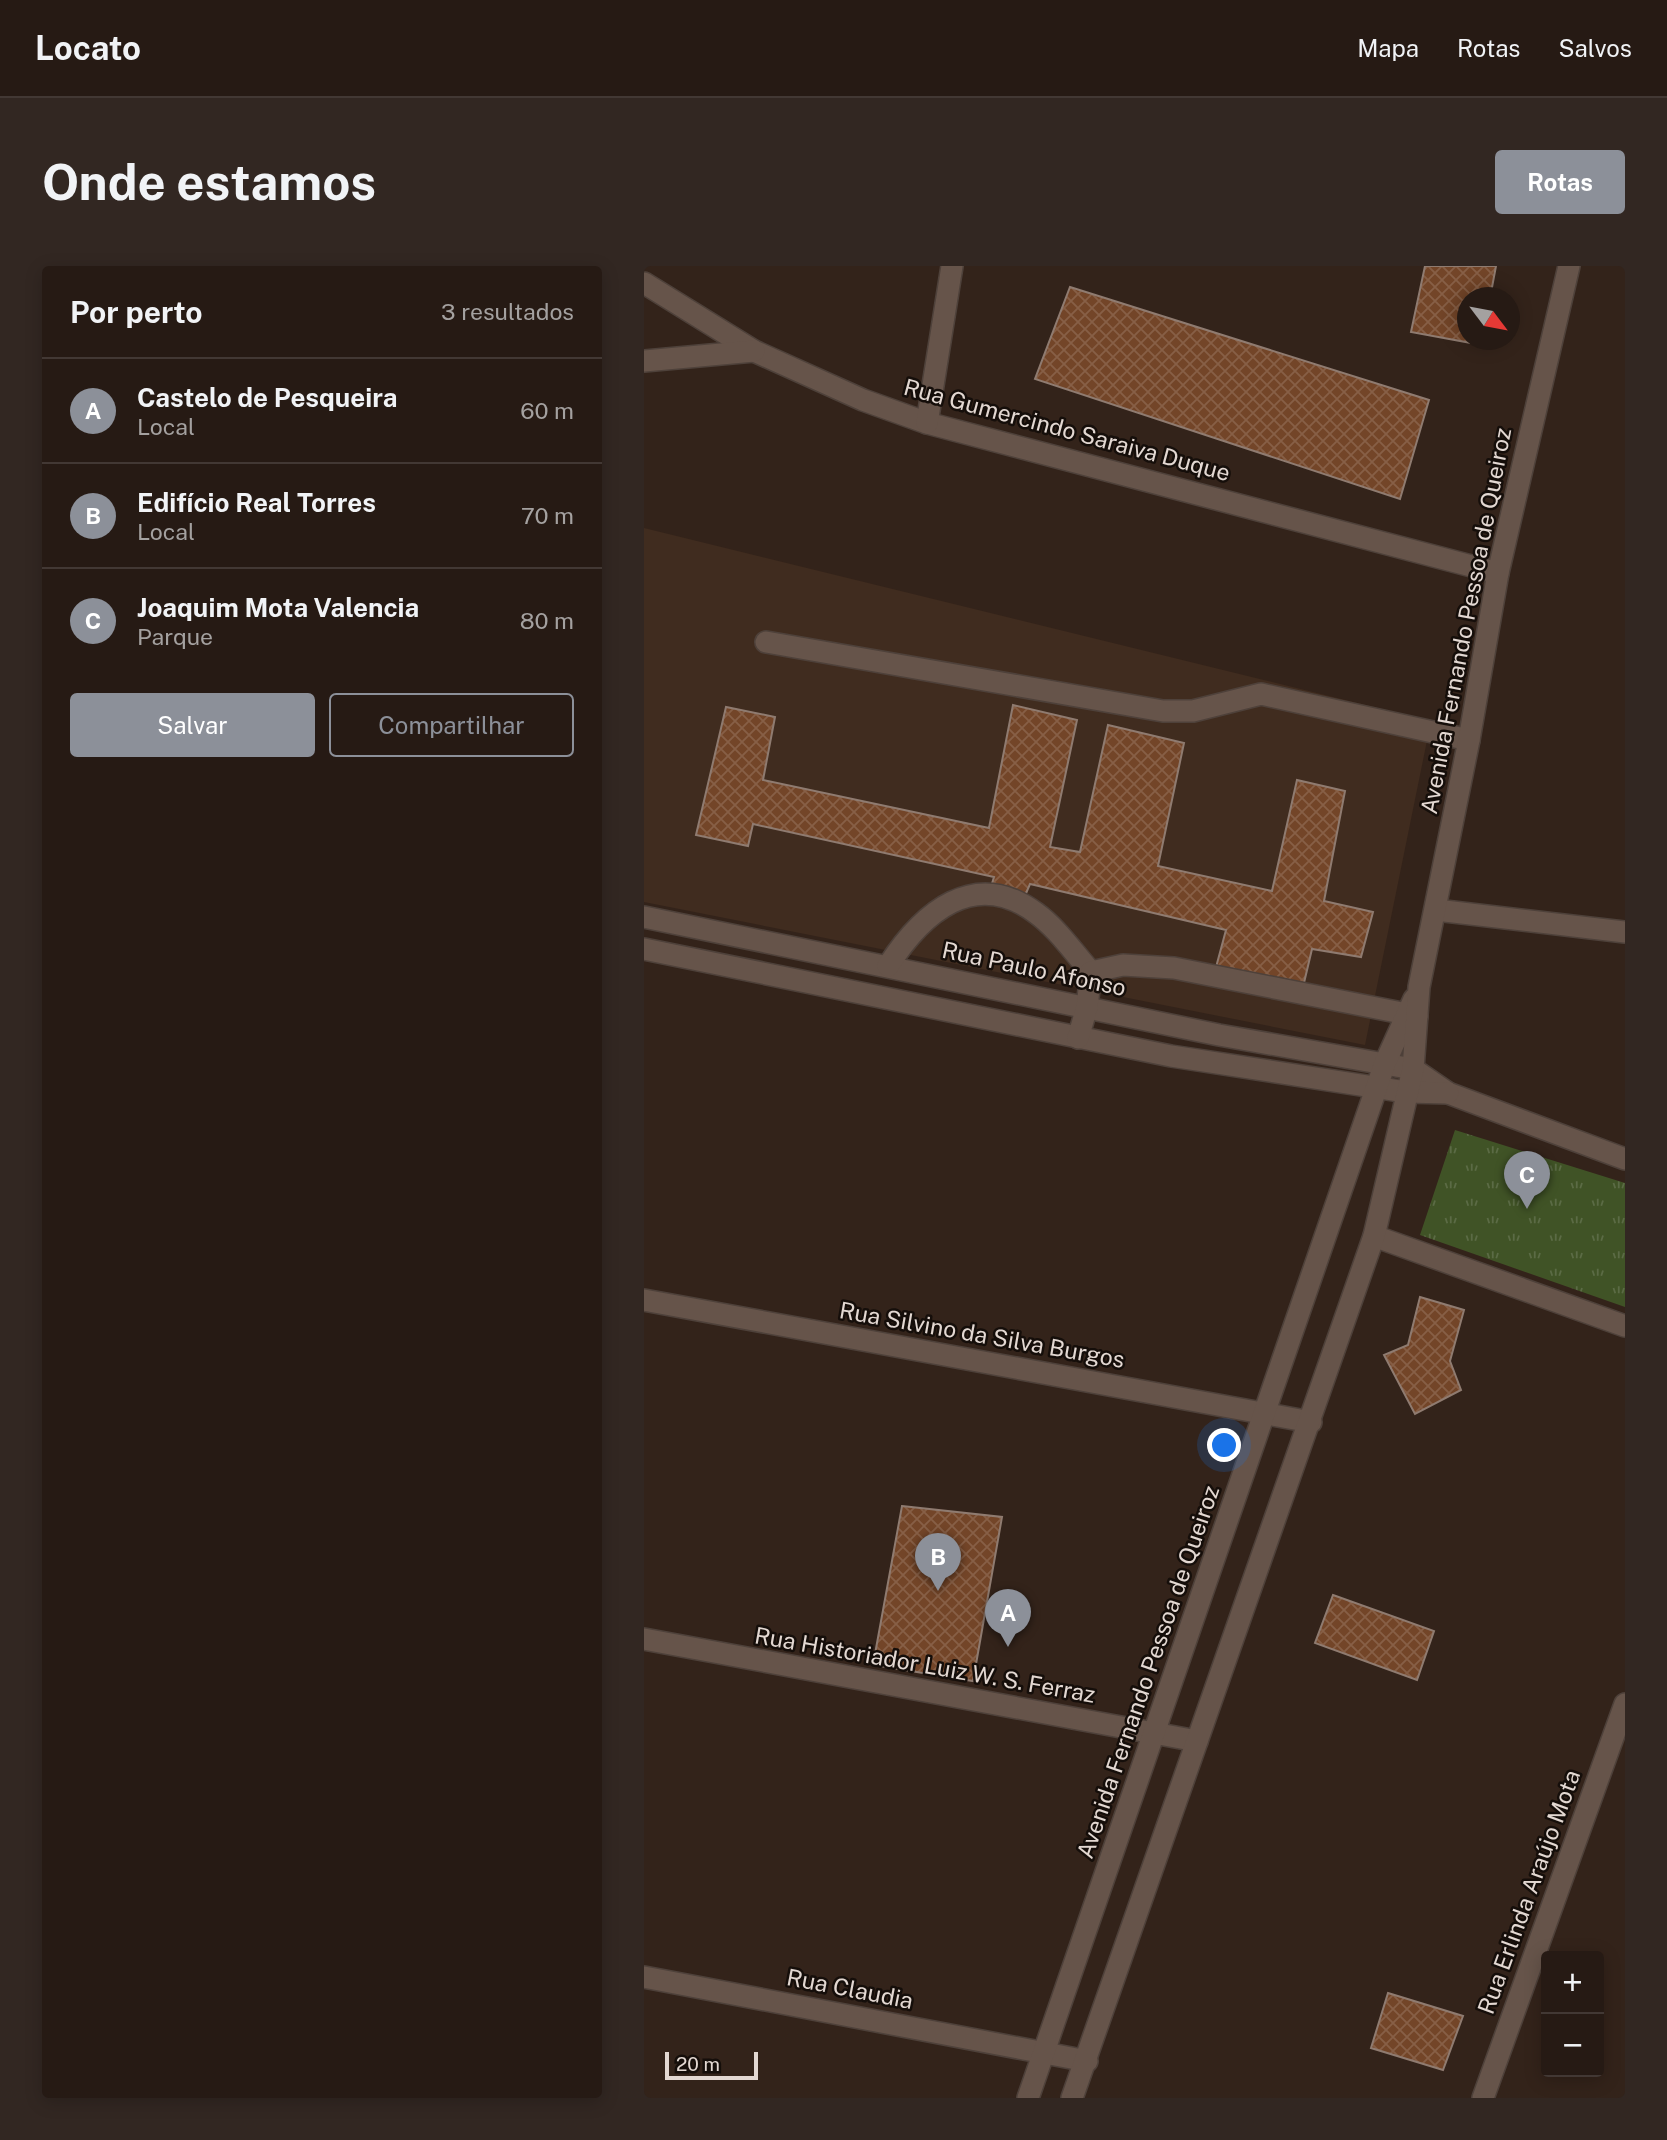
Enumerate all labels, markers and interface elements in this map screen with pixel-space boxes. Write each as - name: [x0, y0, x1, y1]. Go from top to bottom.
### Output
- text: Locato: [35, 29, 141, 67]
- text: Mapa: [1357, 34, 1419, 62]
- text: Rotas: [1457, 34, 1520, 62]
- text: Salvos: [1558, 34, 1632, 62]
- button: Rotas: [1495, 150, 1625, 214]
- text: Onde estamos: [42, 153, 376, 211]
- north arrow: [1457, 287, 1520, 350]
- text: Por perto: [70, 294, 202, 330]
- text: 3 resultados: [441, 298, 574, 325]
- street label: Rua Gumercindo Saraiva Duque: [901, 373, 1233, 486]
- text: Castelo de Pesqueira: [137, 382, 397, 413]
- text: A: [85, 397, 101, 424]
- text: 60 m: [520, 397, 574, 424]
- text: Local: [137, 413, 195, 440]
- street label: Avenida Fernando Pessoa de Queiroz: [1415, 426, 1516, 816]
- text: Edifício Real Torres: [137, 487, 376, 518]
- text: B: [85, 502, 101, 529]
- text: 70 m: [521, 502, 574, 529]
- text: Local: [137, 518, 195, 545]
- text: Joaquim Mota Valencia: [137, 592, 419, 623]
- text: C: [85, 607, 101, 634]
- text: 80 m: [520, 607, 574, 634]
- text: Parque: [137, 623, 213, 650]
- button: Salvar: [70, 693, 315, 757]
- button: Compartilhar: [329, 693, 574, 757]
- street label: Rua Paulo Afonso: [940, 936, 1129, 1001]
- pin: C: [1504, 1151, 1550, 1209]
- street label: Rua Silvino da Silva Burgos: [837, 1296, 1127, 1373]
- your location: [1207, 1428, 1241, 1462]
- street label: Avenida Fernando Pessoa de Queiroz: [1071, 1482, 1224, 1862]
- pin: B: [915, 1533, 961, 1591]
- pin: A: [985, 1589, 1031, 1647]
- street label: Rua Historiador Luiz W. S. Ferraz: [753, 1621, 1098, 1708]
- street label: Rua Erlinda Araújo Mota: [1472, 1766, 1585, 2018]
- map controls: [1541, 1951, 1604, 2077]
- button: +: [1541, 1951, 1604, 2014]
- street label: Rua Claudia: [785, 1963, 916, 2014]
- button: −: [1541, 2014, 1604, 2077]
- scale bar: [665, 2049, 758, 2081]
- text: 20 m: [676, 2053, 720, 2075]

